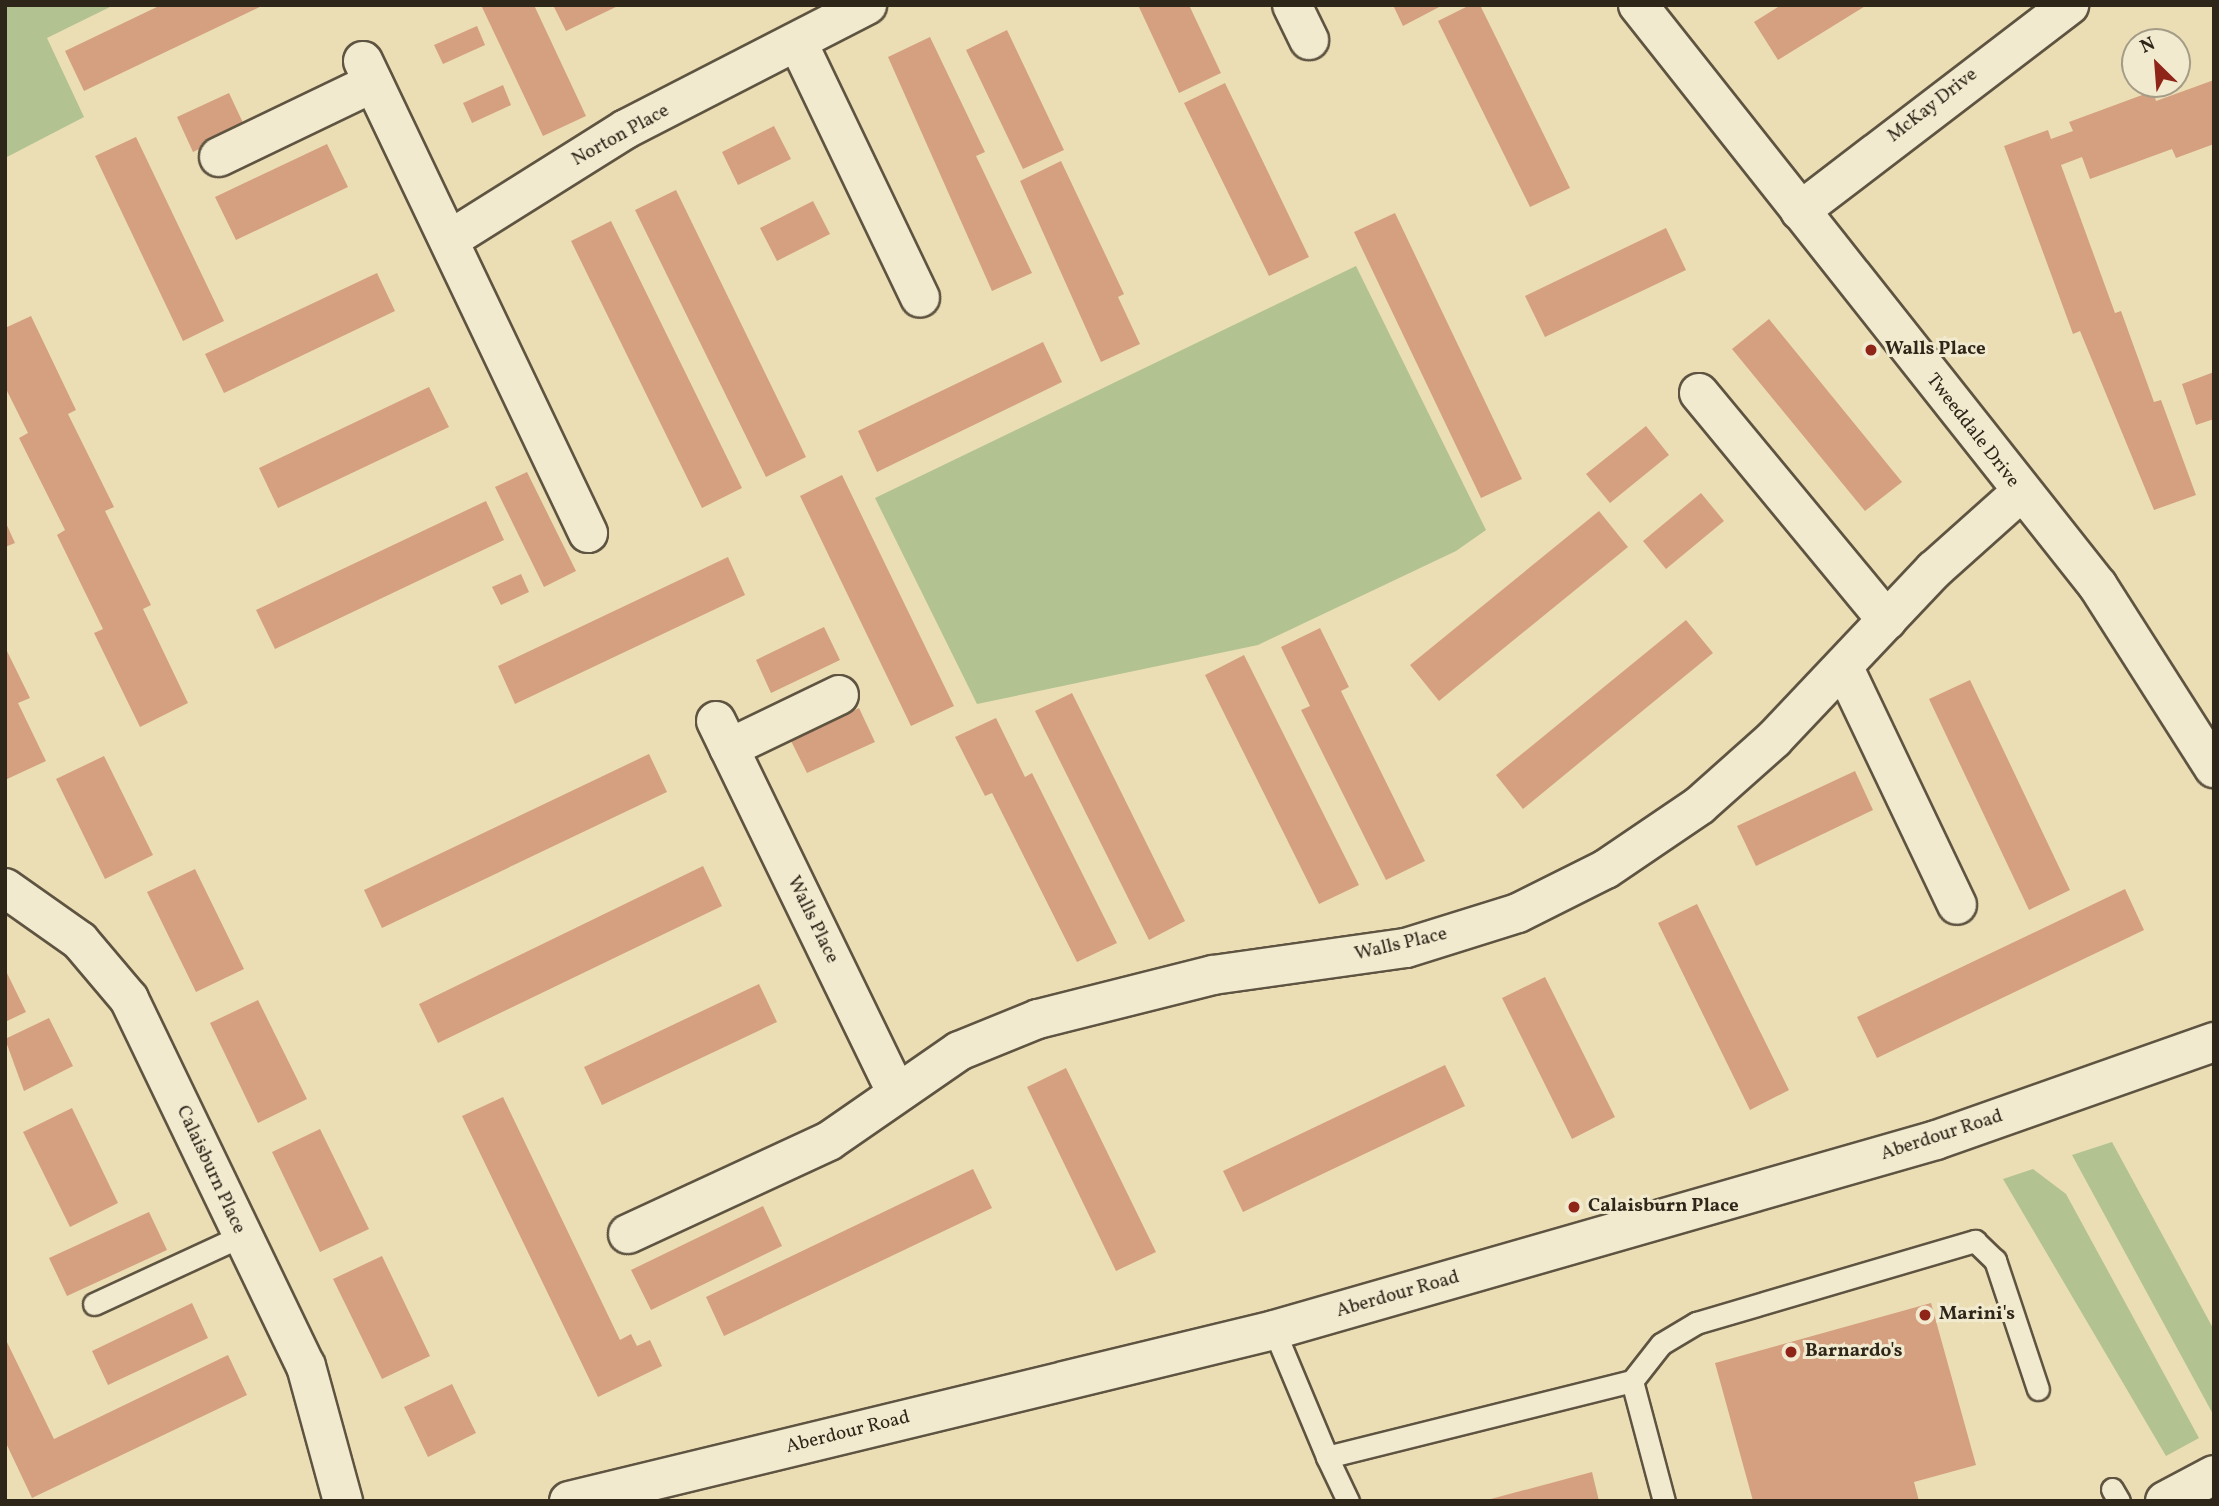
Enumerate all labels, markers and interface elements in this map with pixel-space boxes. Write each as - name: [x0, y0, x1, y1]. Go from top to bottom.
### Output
- north arrow: [2121, 28, 2191, 98]
- text: N: [2136, 31, 2160, 60]
- street label: McKay Drive: [1883, 64, 1983, 148]
- street label: Norton Place: [568, 100, 674, 172]
- place label: Walls Place: [1885, 339, 1986, 361]
- marker: Walls Place: [1863, 342, 1879, 358]
- street label: Tweeddale Drive: [1920, 369, 2024, 493]
- street label: Walls Place: [781, 873, 843, 967]
- street label: Walls Place: [1353, 923, 1449, 967]
- street label: Calaisburn Place: [170, 1102, 250, 1238]
- street label: Aberdour Road: [1878, 1106, 2006, 1166]
- place label: Calaisburn Place: [1588, 1196, 1739, 1218]
- marker: Calaisburn Place: [1566, 1199, 1582, 1215]
- street label: Aberdour Road: [1334, 1267, 1462, 1323]
- place label: Marini's: [1939, 1304, 2015, 1326]
- marker: Marini's: [1917, 1307, 1933, 1323]
- place label: Barnardo's: [1805, 1341, 1903, 1363]
- marker: Barnardo's: [1783, 1344, 1799, 1360]
- street label: Aberdour Road: [784, 1407, 912, 1459]

